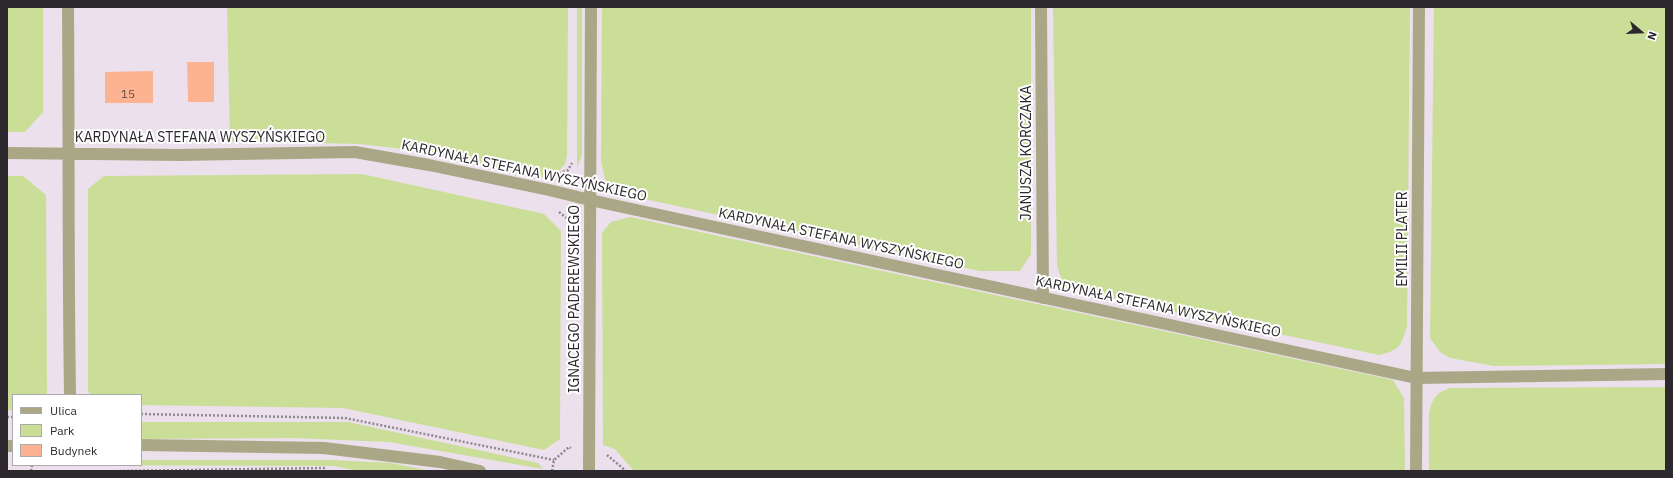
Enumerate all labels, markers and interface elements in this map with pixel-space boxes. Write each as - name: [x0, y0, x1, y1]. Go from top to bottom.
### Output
- north arrow: [1621, 12, 1661, 52]
- text: N: [1644, 30, 1660, 42]
- street label: JANUSZA KORCZAKA: [1019, 86, 1035, 220]
- house number: 15: [121, 88, 135, 102]
- street label: KARDYNAŁA STEFANA WYSZYŃSKIEGO: [75, 130, 325, 146]
- street label: KARDYNAŁA STEFANA WYSZYŃSKIEGO: [400, 137, 648, 205]
- street label: EMILII PLATER: [1395, 191, 1411, 287]
- street label: IGNACEGO PADEREWSKIEGO: [567, 205, 583, 393]
- street label: KARDYNAŁA STEFANA WYSZYŃSKIEGO: [717, 205, 965, 273]
- street label: KARDYNAŁA STEFANA WYSZYŃSKIEGO: [1034, 273, 1282, 341]
- legend: [12, 394, 142, 466]
- text: Ulica: [50, 403, 77, 418]
- text: Park: [50, 423, 74, 438]
- text: Budynek: [50, 443, 97, 458]

